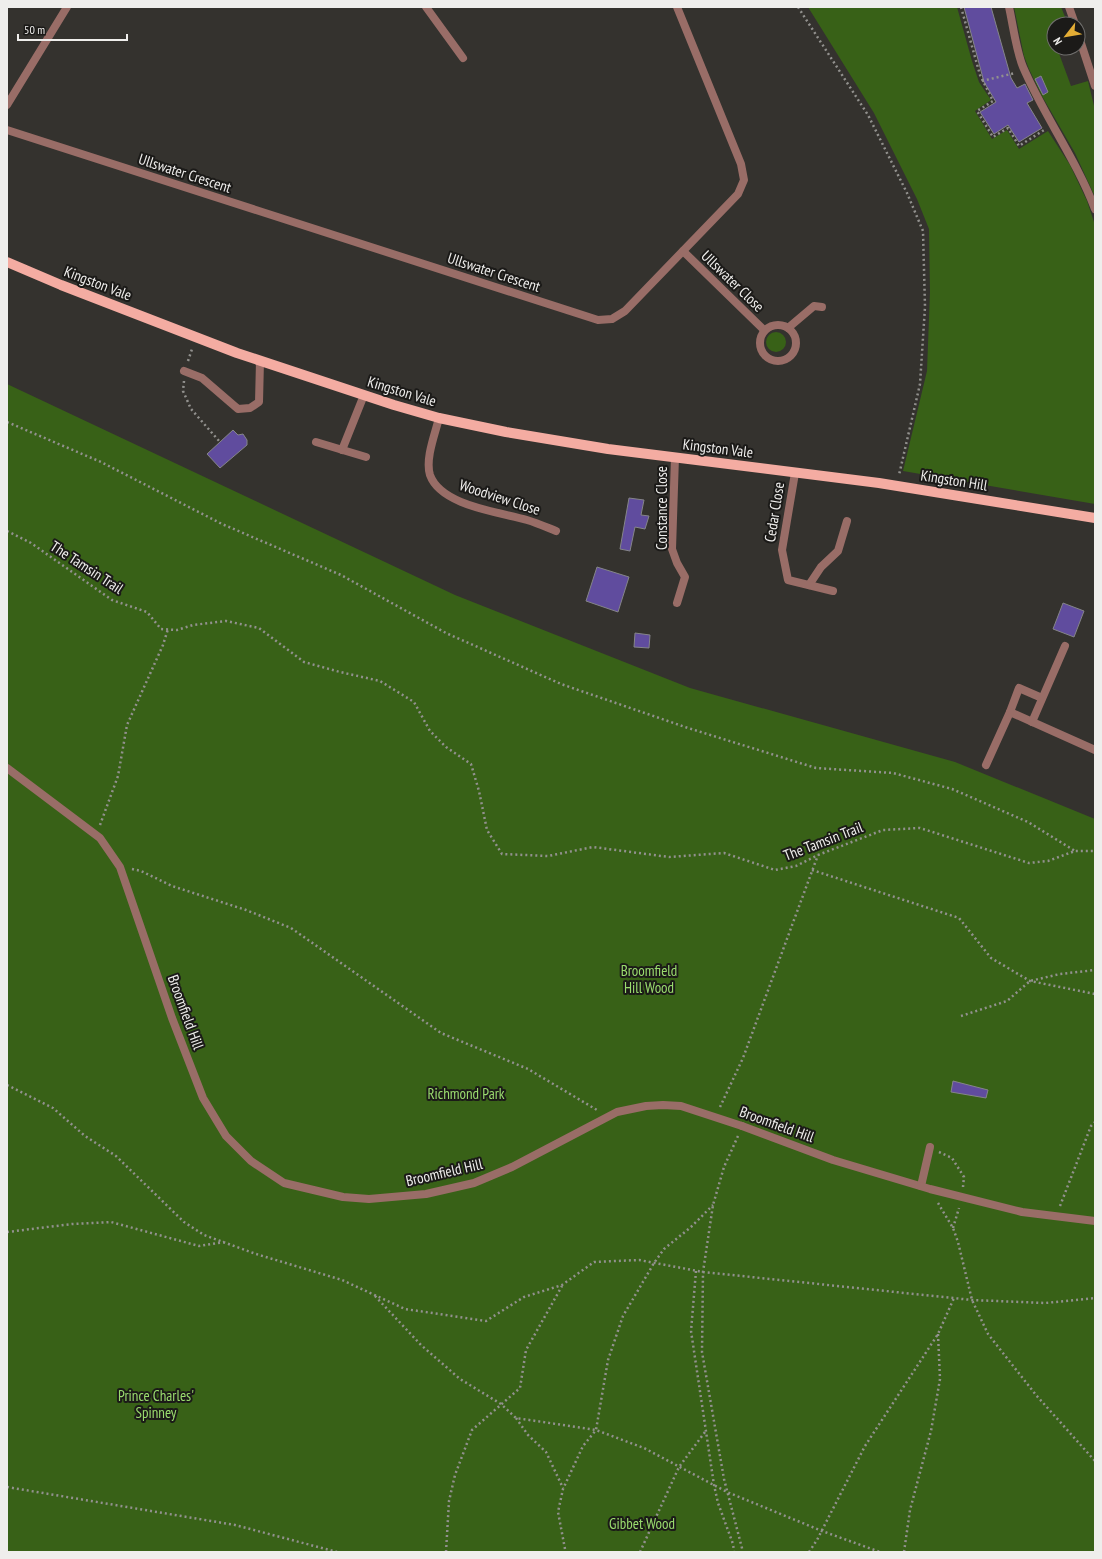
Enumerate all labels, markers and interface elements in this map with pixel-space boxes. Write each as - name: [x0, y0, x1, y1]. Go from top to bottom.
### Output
- scale bar: [18, 16, 127, 42]
- north arrow: [1046, 16, 1086, 56]
- text: 50 m: [24, 22, 45, 37]
- text: N: [1050, 35, 1065, 47]
- street label: Ullswater Crescent: [136, 149, 234, 197]
- street label: Ullswater Close: [698, 246, 768, 316]
- street label: Ullswater Crescent: [445, 248, 543, 296]
- street label: Kingston Vale: [62, 261, 134, 305]
- street label: Kingston Vale: [365, 372, 439, 410]
- street label: Kingston Vale: [682, 434, 754, 462]
- street label: Kingston Hill: [919, 465, 989, 495]
- street label: Constance Close: [652, 466, 671, 550]
- street label: Woodview Close: [457, 475, 543, 519]
- street label: Cedar Close: [760, 481, 788, 543]
- street label: The Tamsin Trail: [47, 536, 128, 598]
- street label: The Tamsin Trail: [781, 817, 866, 865]
- park label: Broomfield Hill Wood: [621, 961, 677, 997]
- street label: Broomfield Hill: [164, 972, 208, 1052]
- park label: Richmond Park: [427, 1084, 505, 1103]
- street label: Broomfield Hill: [737, 1102, 817, 1146]
- street label: Broomfield Hill: [404, 1154, 485, 1190]
- park label: Prince Charles' Spinney: [118, 1386, 194, 1422]
- park label: Gibbet Wood: [609, 1514, 675, 1533]

